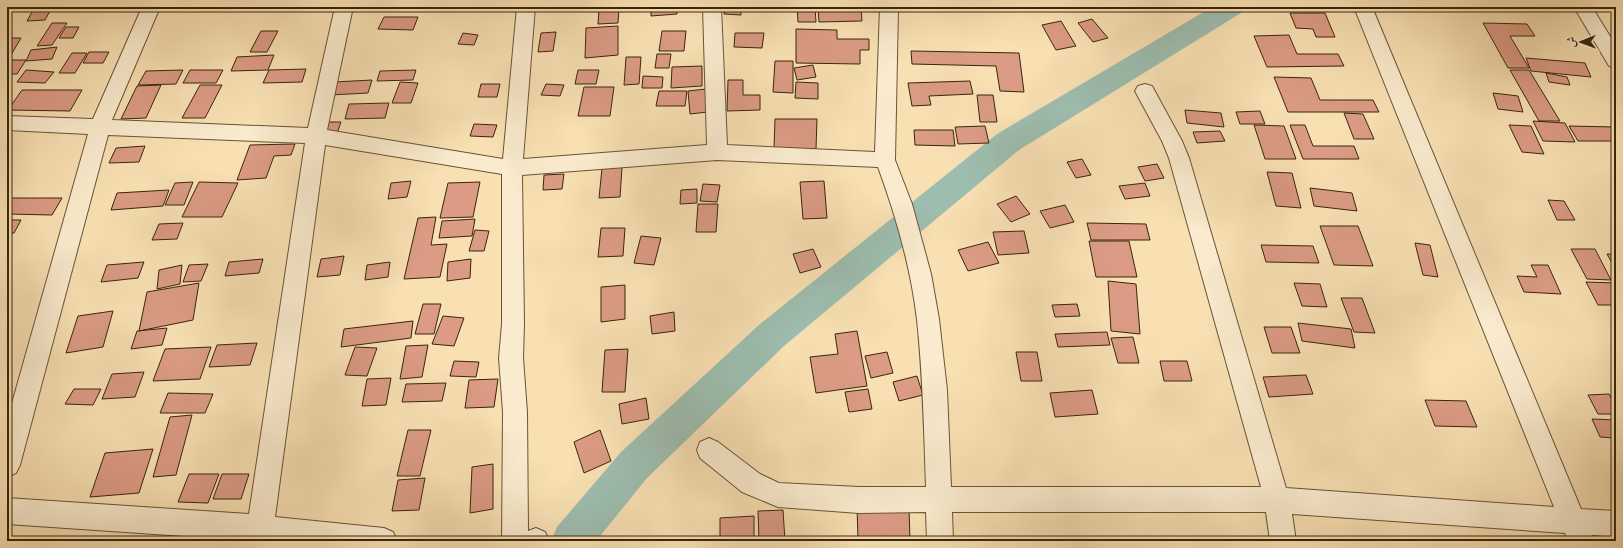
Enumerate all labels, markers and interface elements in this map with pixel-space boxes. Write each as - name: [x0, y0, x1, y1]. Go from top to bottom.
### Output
- north arrow: [1561, 22, 1601, 62]
- text: ش: [1563, 36, 1579, 48]

